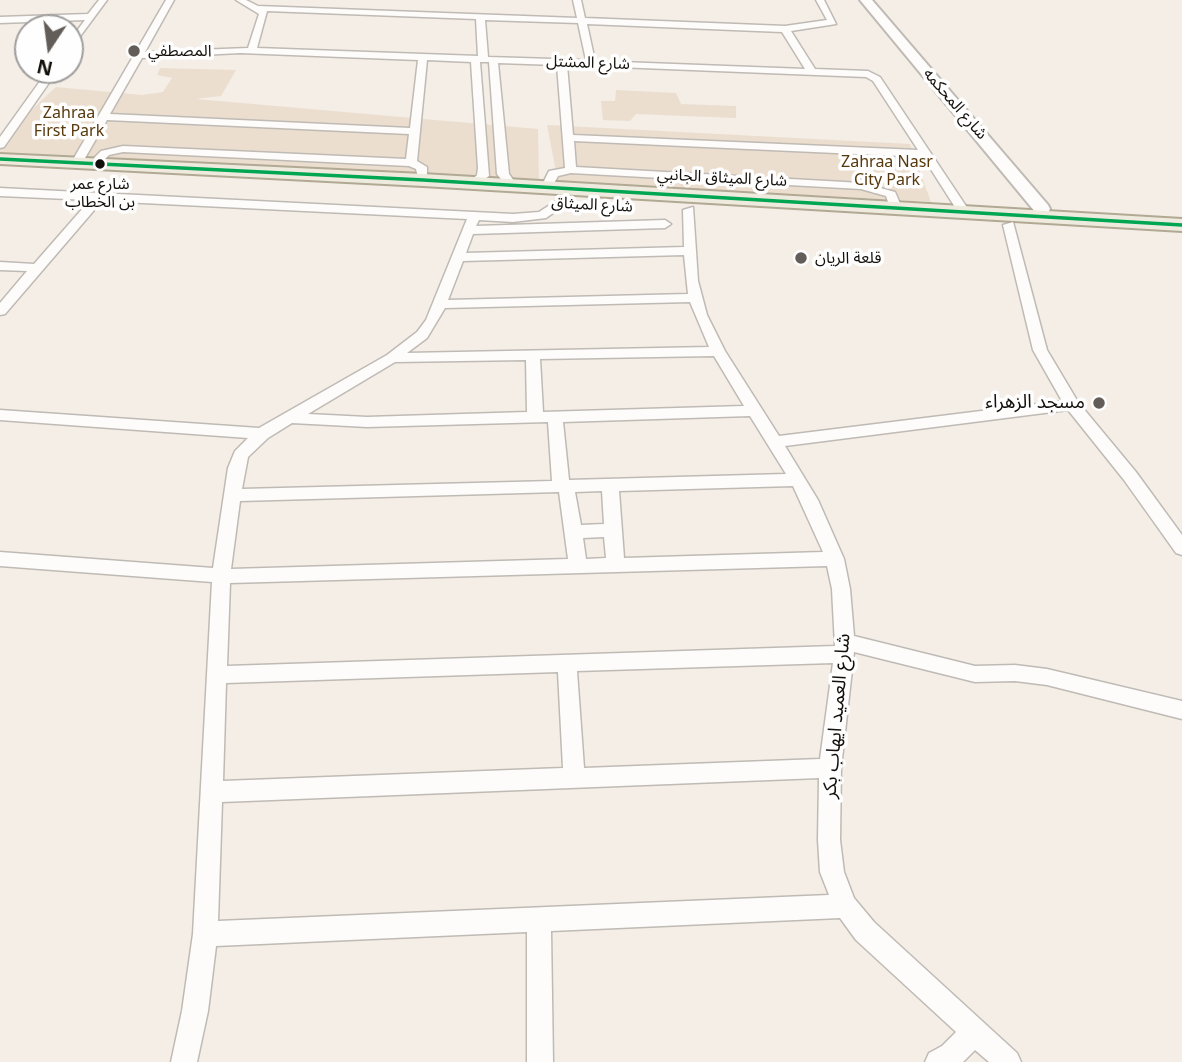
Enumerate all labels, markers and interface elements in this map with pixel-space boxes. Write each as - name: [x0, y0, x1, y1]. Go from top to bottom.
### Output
- north arrow: [14, 14, 84, 84]
- place label: المصطفي: [148, 41, 211, 61]
- marker: المصطفي: [126, 43, 142, 59]
- street label: شارع المشتل: [546, 52, 630, 74]
- text: N: [34, 53, 55, 82]
- street label: شارع المحكمه: [919, 65, 991, 143]
- park label: Zahraa First Park: [34, 103, 104, 141]
- park label: Zahraa Nasr City Park: [841, 152, 933, 190]
- marker: شارع عمر بن الخطاب: [93, 157, 107, 171]
- street label: شارع الميثاق الجانبي: [657, 165, 787, 191]
- place label: شارع عمر بن الخطاب: [65, 174, 135, 212]
- street label: شارع الميثاق: [551, 193, 633, 217]
- place label: قلعة الريان: [815, 248, 881, 268]
- marker: قلعة الريان: [793, 250, 809, 266]
- place label: مسجد الزهراء: [985, 392, 1085, 414]
- marker: مسجد الزهراء: [1091, 395, 1107, 411]
- street label: شارع العميد ايهاب بكر: [818, 632, 856, 800]

